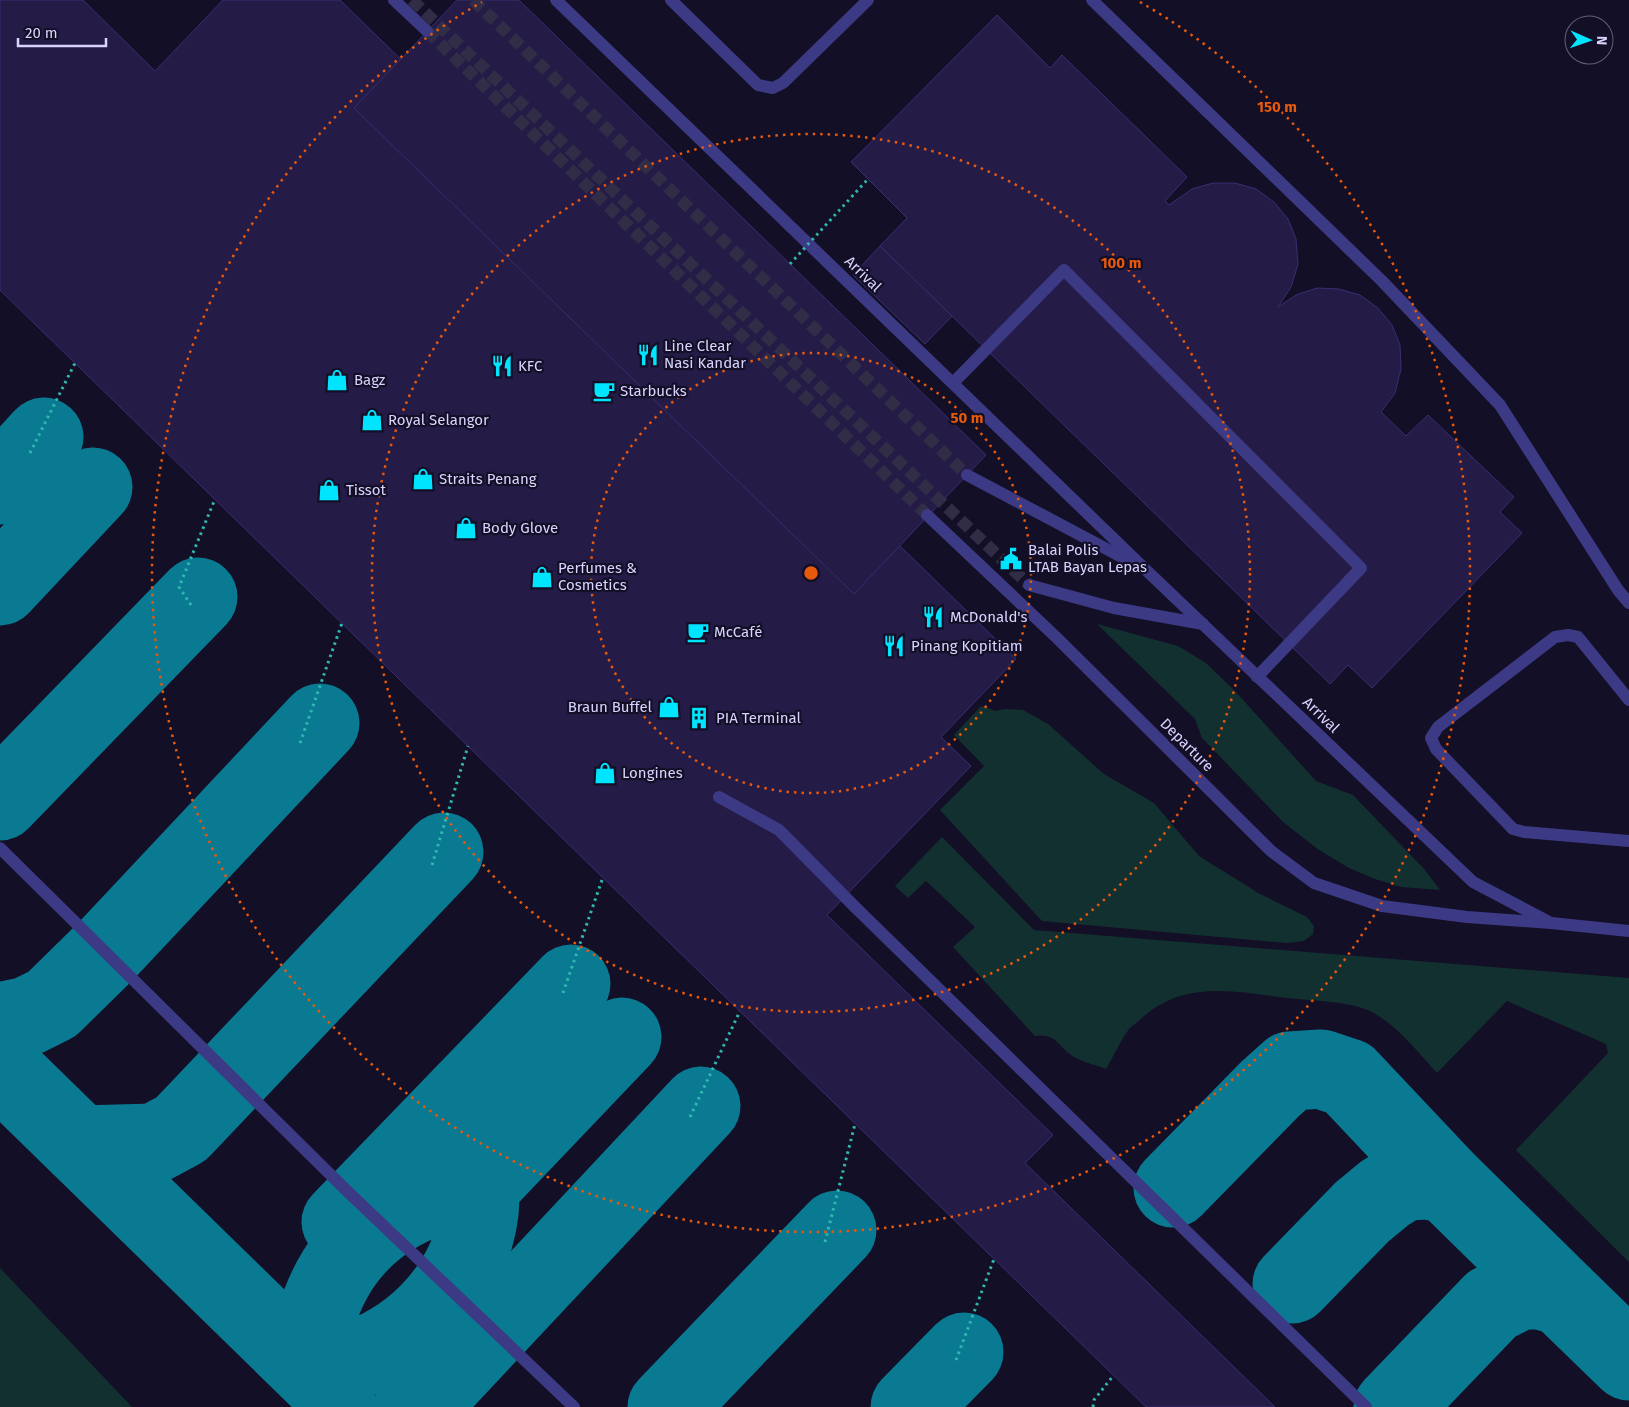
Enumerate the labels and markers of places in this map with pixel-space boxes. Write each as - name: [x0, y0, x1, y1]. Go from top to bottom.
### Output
- place label: Line Clear Nasi Kandar: [664, 337, 746, 372]
- restaurant icon: Line Clear Nasi Kandar: [635, 342, 661, 368]
- restaurant icon: KFC: [489, 353, 515, 379]
- place label: KFC: [518, 357, 543, 375]
- shop icon: Bagz: [324, 367, 350, 393]
- place label: Bagz: [354, 371, 386, 389]
- cafe icon: Starbucks: [591, 378, 617, 404]
- place label: Starbucks: [620, 382, 687, 400]
- shop icon: Royal Selangor: [359, 407, 385, 433]
- place label: Royal Selangor: [388, 411, 489, 429]
- shop icon: Straits Penang: [410, 466, 436, 492]
- place label: Straits Penang: [439, 470, 537, 488]
- shop icon: Tissot: [316, 477, 342, 503]
- place label: Tissot: [346, 481, 387, 499]
- shop icon: Body Glove: [453, 515, 479, 541]
- place label: Body Glove: [482, 519, 558, 537]
- place label: Balai Polis LTAB Bayan Lepas: [1028, 541, 1147, 576]
- public building icon: Balai Polis LTAB Bayan Lepas: [998, 546, 1024, 572]
- place label: Perfumes & Cosmetics: [558, 559, 637, 594]
- shop icon: Perfumes & Cosmetics: [529, 564, 555, 590]
- centre of rings: [802, 564, 820, 582]
- restaurant icon: McDonald's: [920, 604, 946, 630]
- place label: McDonald's: [950, 608, 1028, 626]
- cafe icon: McCafé: [685, 619, 711, 645]
- place label: McCafé: [714, 623, 762, 641]
- restaurant icon: Pinang Kopitiam: [881, 633, 907, 659]
- place label: Pinang Kopitiam: [911, 637, 1023, 655]
- shop icon: Braun Buffel: [656, 694, 682, 720]
- place label: Braun Buffel: [568, 698, 653, 716]
- building icon: PIA Terminal: [686, 705, 712, 731]
- place label: PIA Terminal: [716, 709, 801, 727]
- shop icon: Longines: [592, 760, 618, 786]
- place label: Longines: [622, 764, 683, 782]

